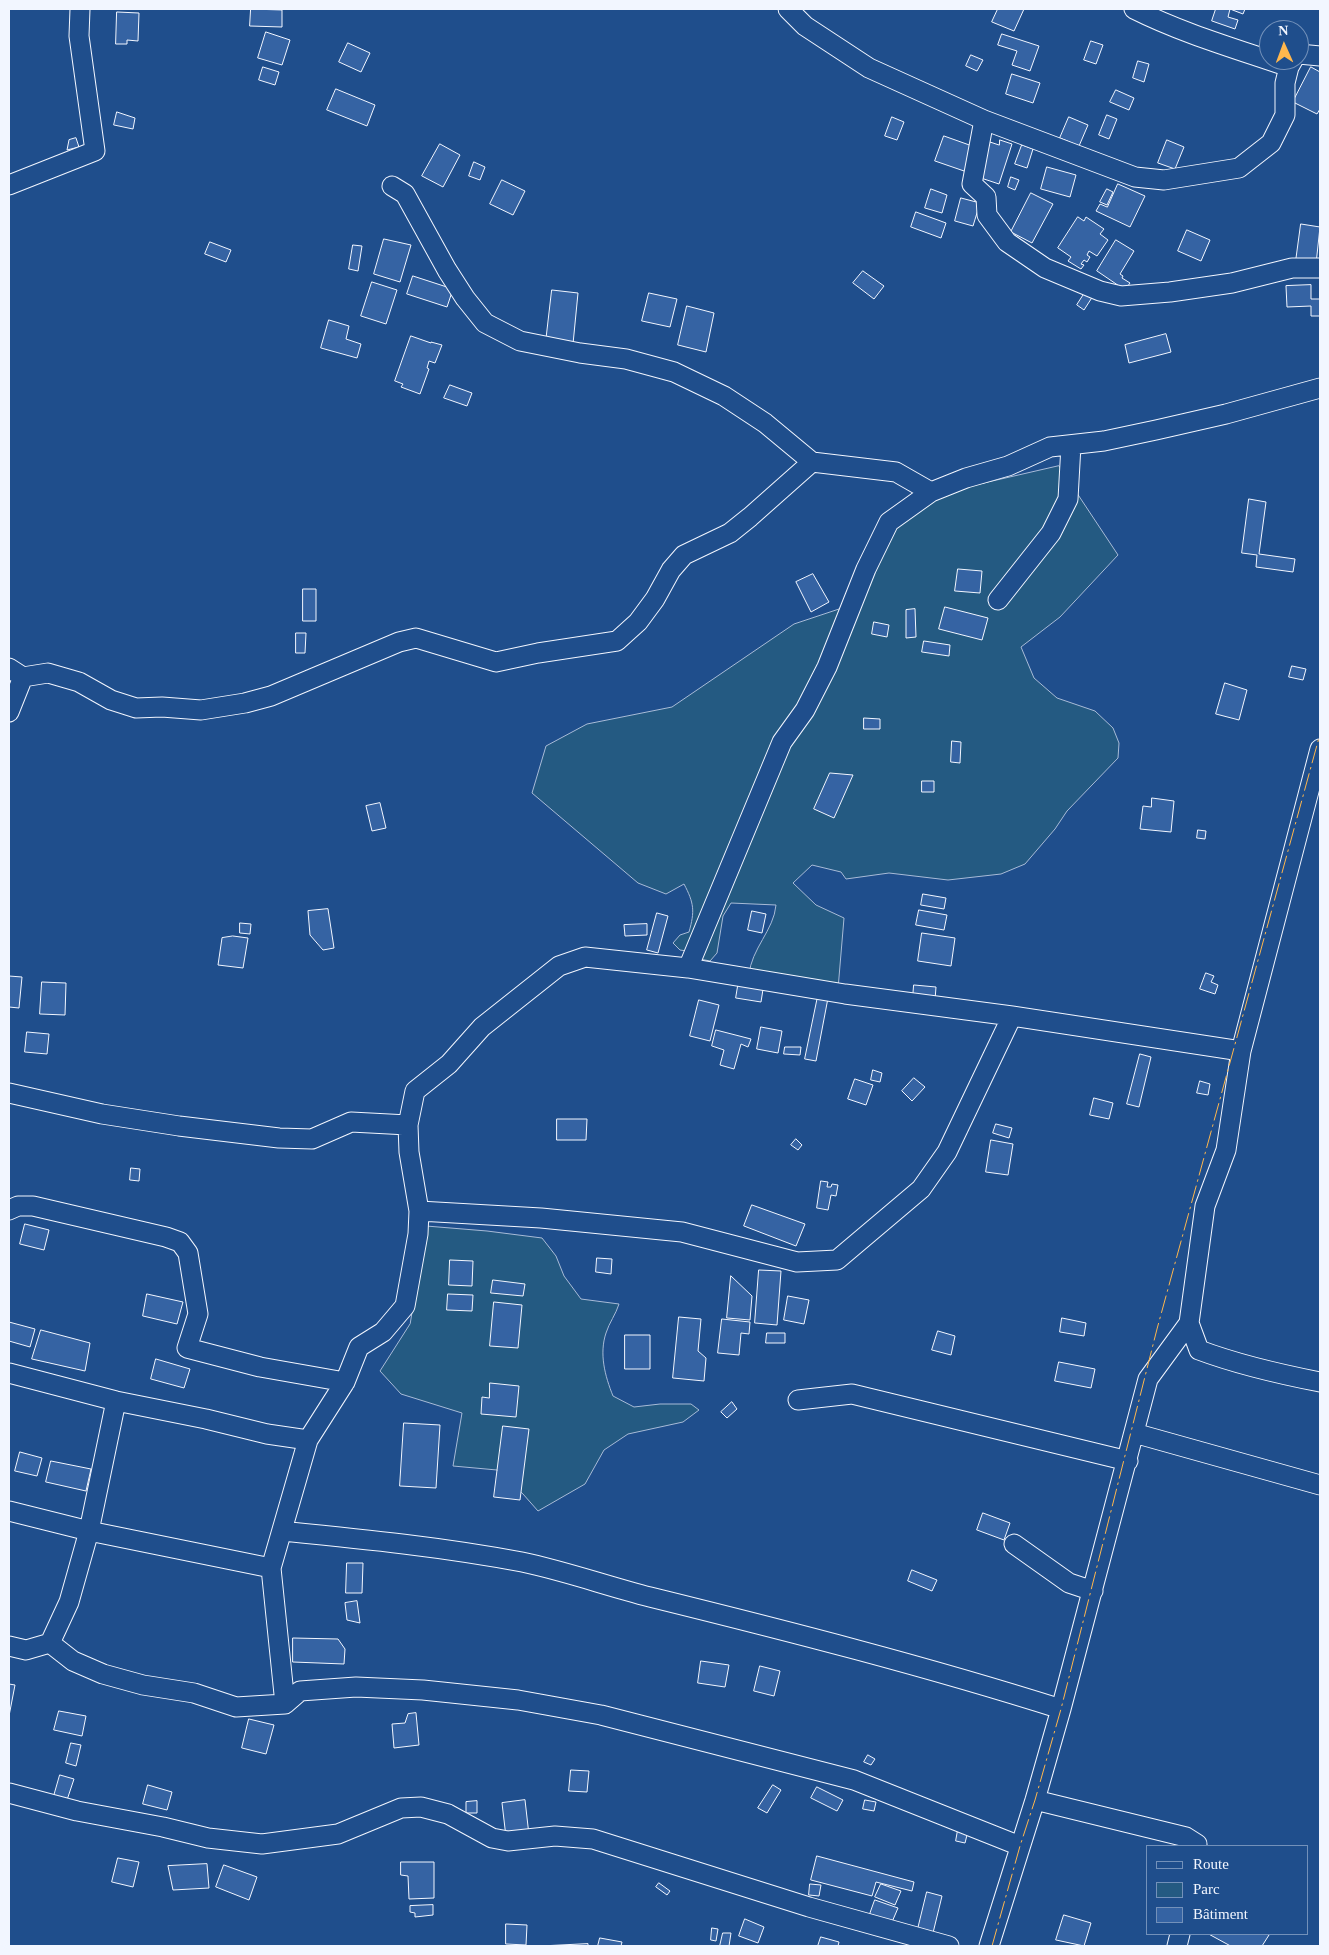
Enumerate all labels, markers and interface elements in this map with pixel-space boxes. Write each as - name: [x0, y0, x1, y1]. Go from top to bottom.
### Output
- north arrow: [1259, 20, 1309, 70]
- text: N: [1278, 23, 1289, 38]
- legend: [1146, 1845, 1309, 1935]
- text: Route: [1193, 1856, 1229, 1872]
- text: Parc: [1193, 1881, 1220, 1897]
- text: Bâtiment: [1193, 1906, 1248, 1922]

